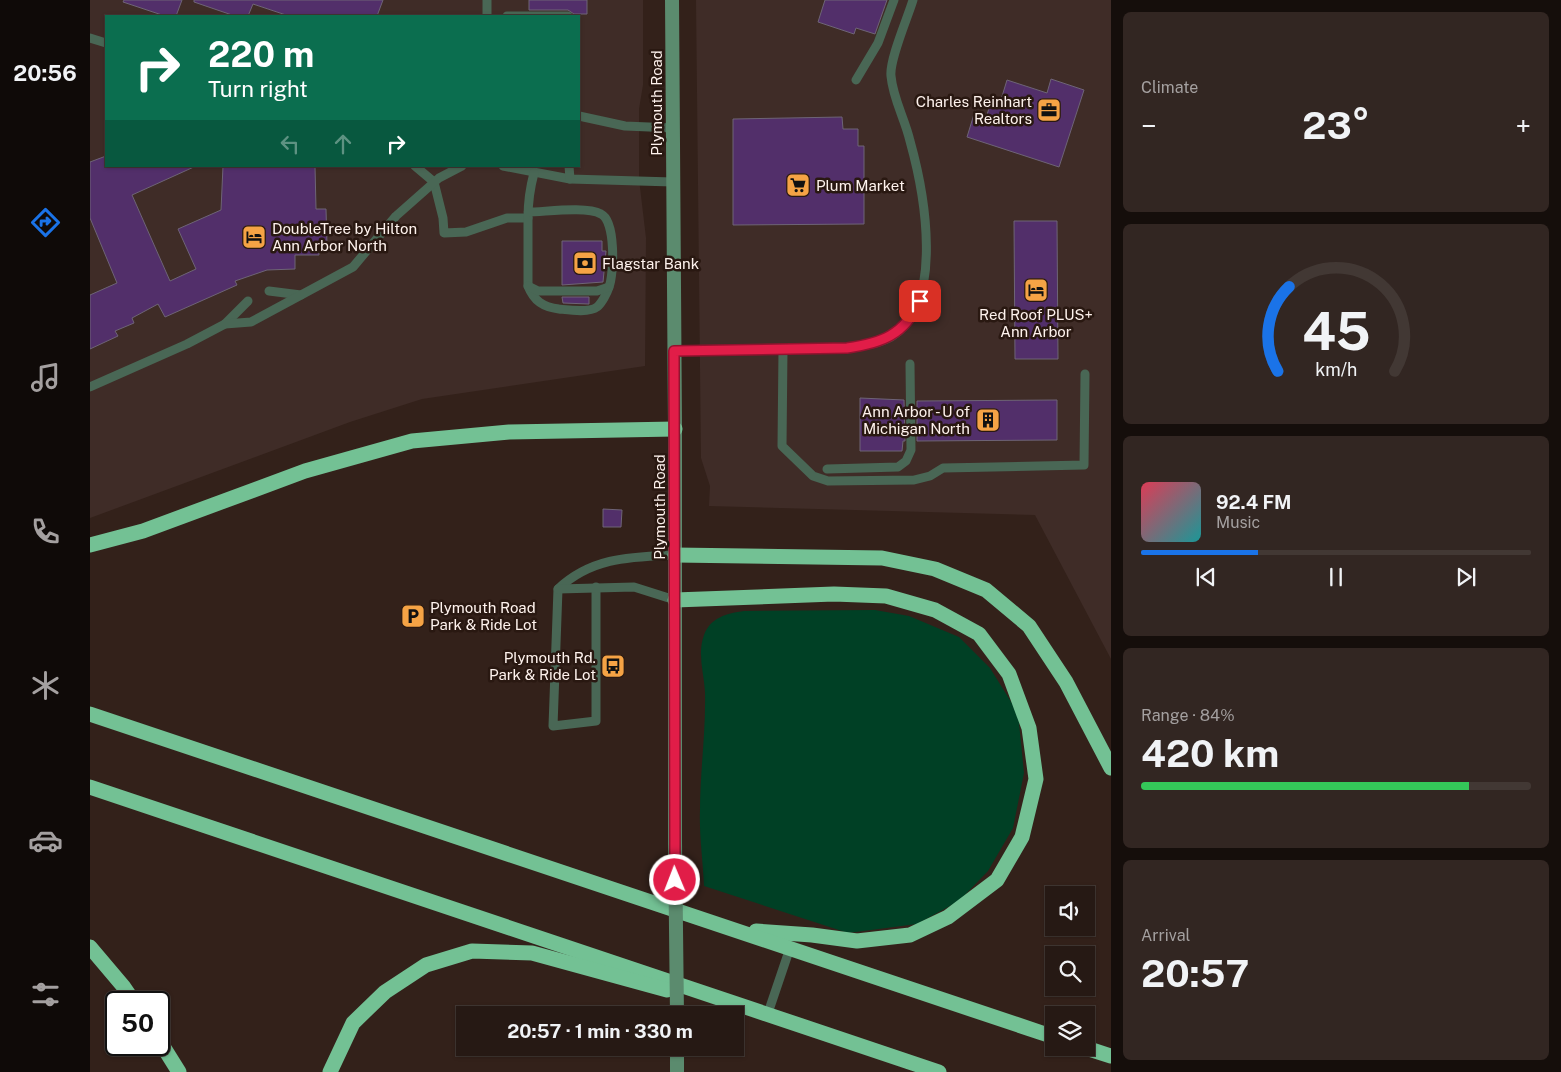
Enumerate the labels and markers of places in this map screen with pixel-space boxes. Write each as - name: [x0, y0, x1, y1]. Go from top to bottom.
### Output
- place label: Charles Reinhart Realtors: [916, 93, 1032, 127]
- office icon: Charles Reinhart Realtors: [1036, 97, 1062, 123]
- supermarket icon: Plum Market: [785, 172, 811, 198]
- place label: Plum Market: [816, 177, 905, 194]
- place label: DoubleTree by Hilton Ann Arbor North: [272, 220, 417, 254]
- hotel icon: DoubleTree by Hilton Ann Arbor North: [241, 224, 267, 250]
- bank icon: Flagstar Bank: [572, 250, 598, 276]
- place label: Flagstar Bank: [602, 255, 699, 272]
- hotel icon: Red Roof PLUS+ Ann Arbor: [1023, 277, 1049, 303]
- pin: [899, 280, 941, 322]
- place label: Red Roof PLUS+ Ann Arbor: [979, 306, 1093, 340]
- place label: Ann Arbor - U of Michigan North: [862, 403, 970, 437]
- building icon: Ann Arbor - U of Michigan North: [975, 407, 1001, 433]
- place label: Plymouth Road Park & Ride Lot: [430, 599, 537, 633]
- parking icon: Plymouth Road Park & Ride Lot: [400, 603, 426, 629]
- place label: Plymouth Rd. Park & Ride Lot: [489, 649, 596, 683]
- bus stop icon: Plymouth Rd. Park & Ride Lot: [600, 653, 626, 679]

